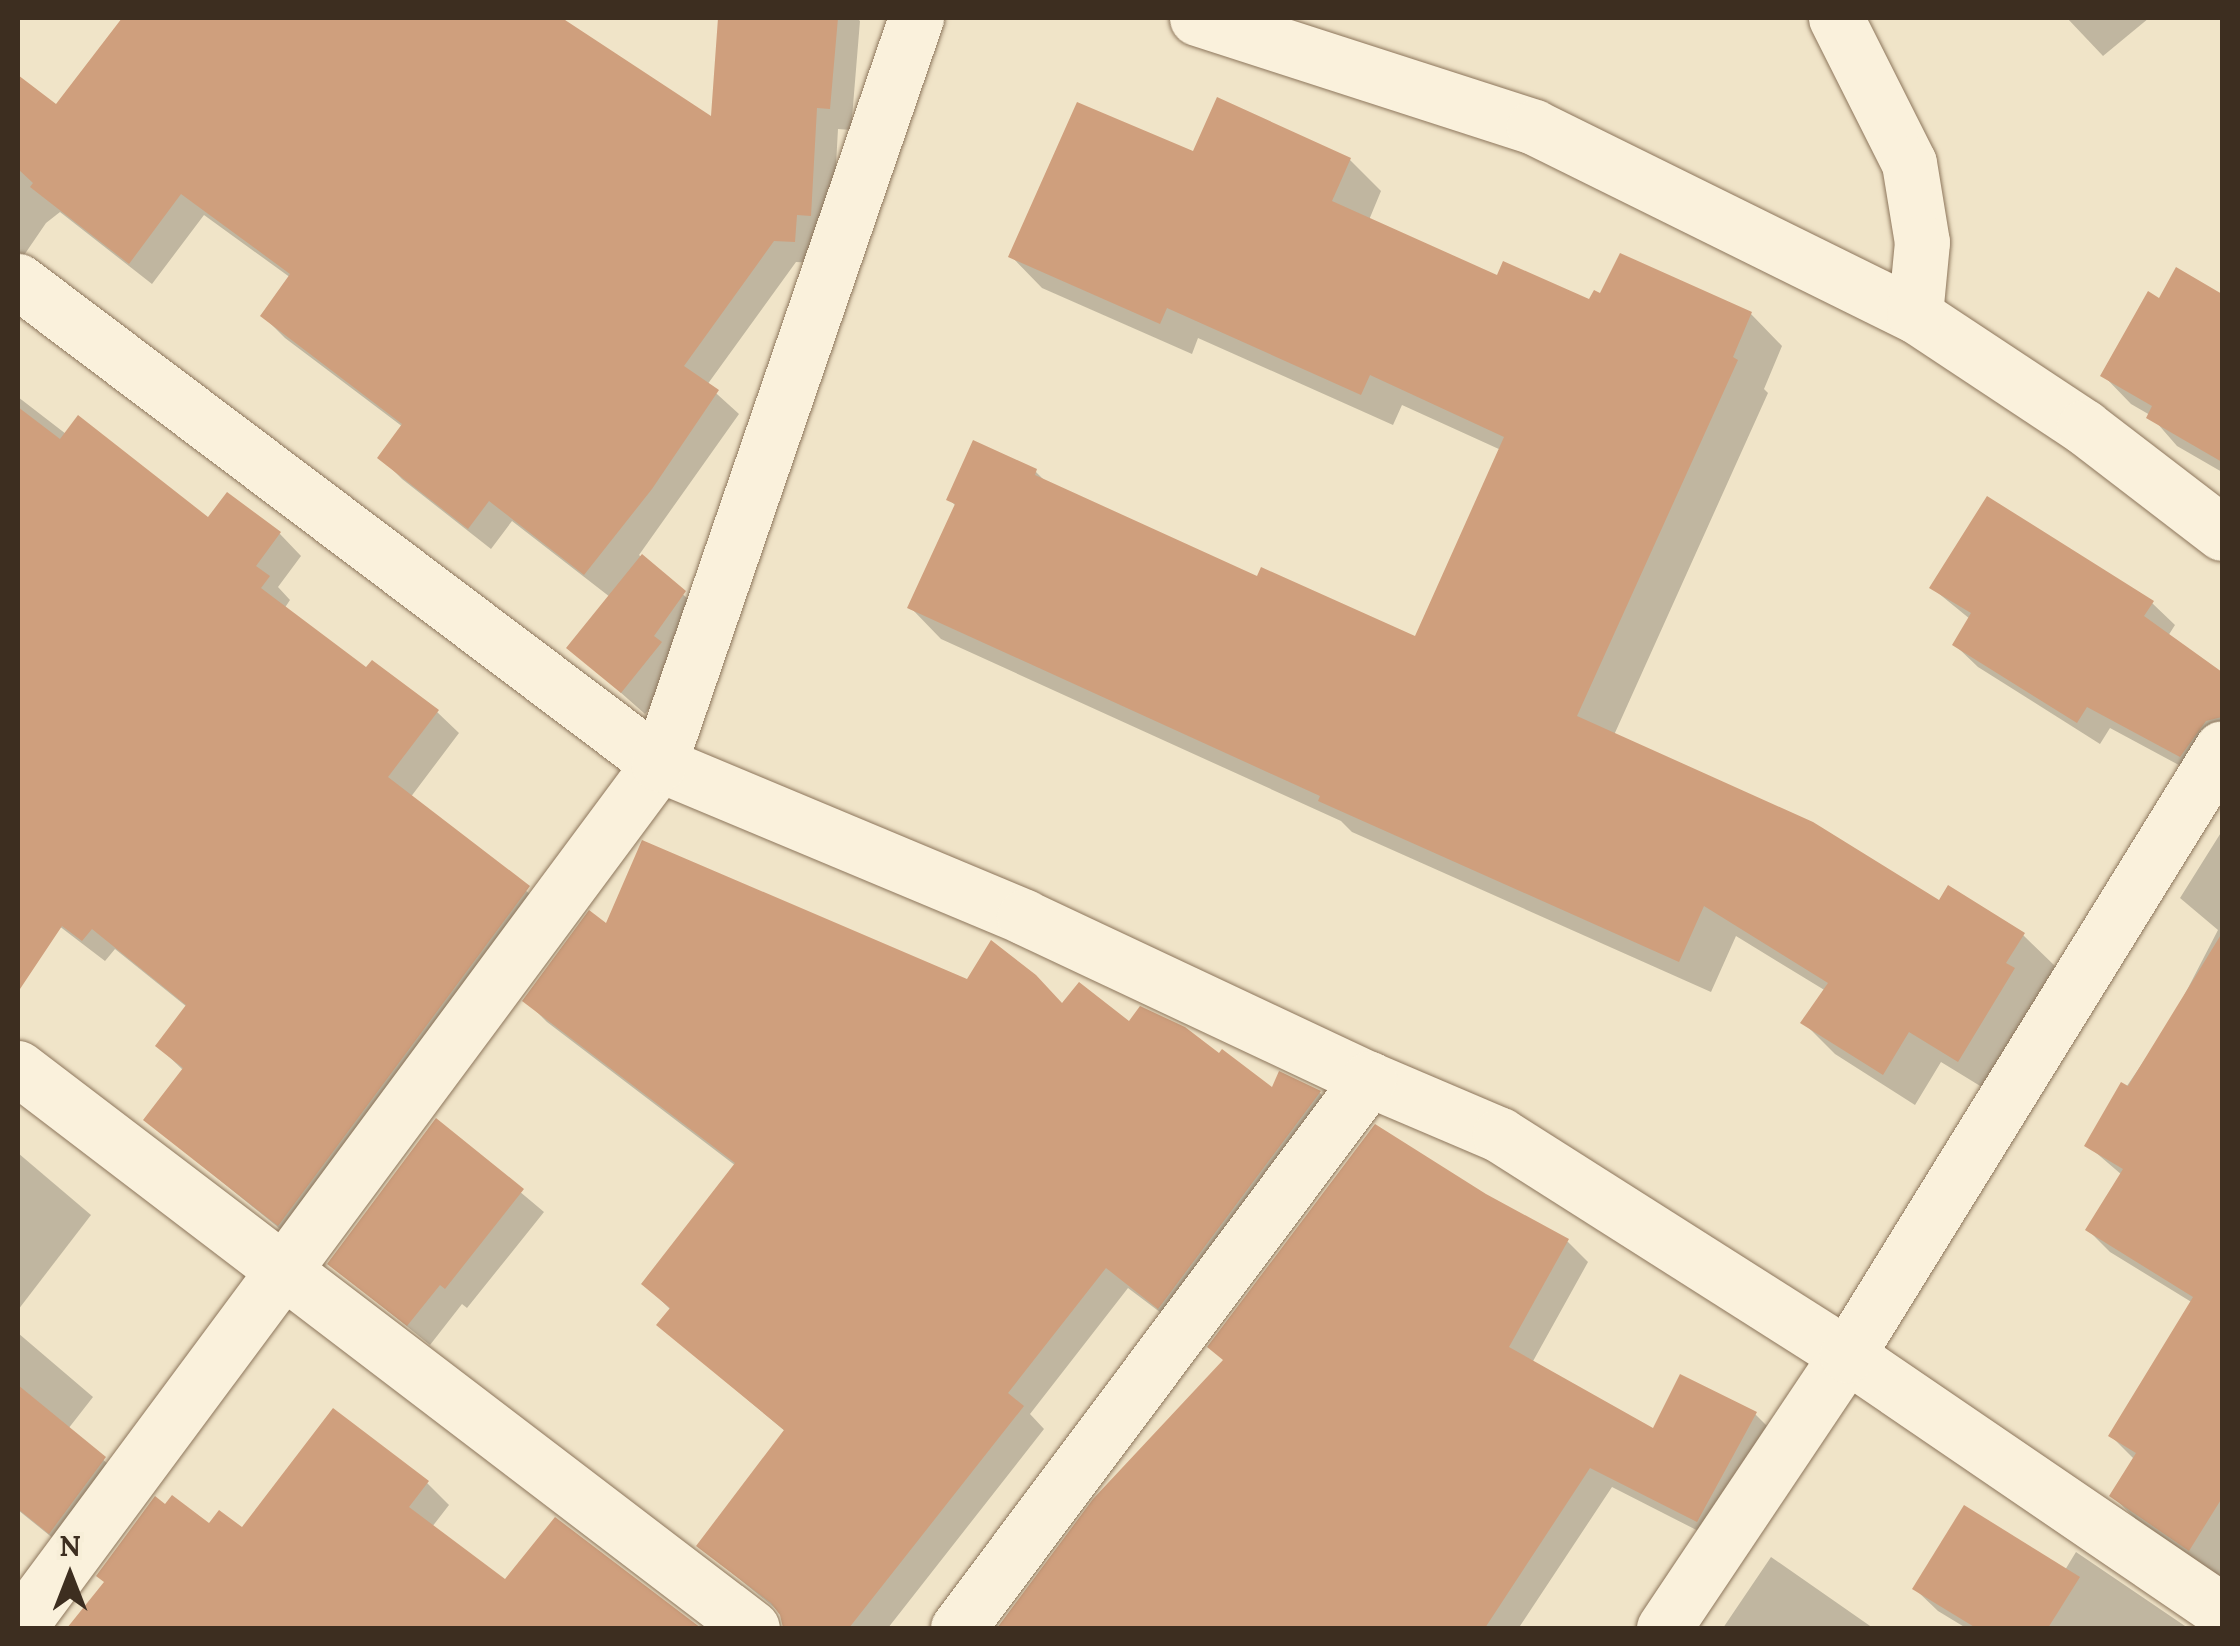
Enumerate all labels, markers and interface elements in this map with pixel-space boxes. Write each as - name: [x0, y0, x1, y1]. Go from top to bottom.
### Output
- north arrow: [20, 1526, 120, 1626]
- text: N: [59, 1528, 81, 1564]

